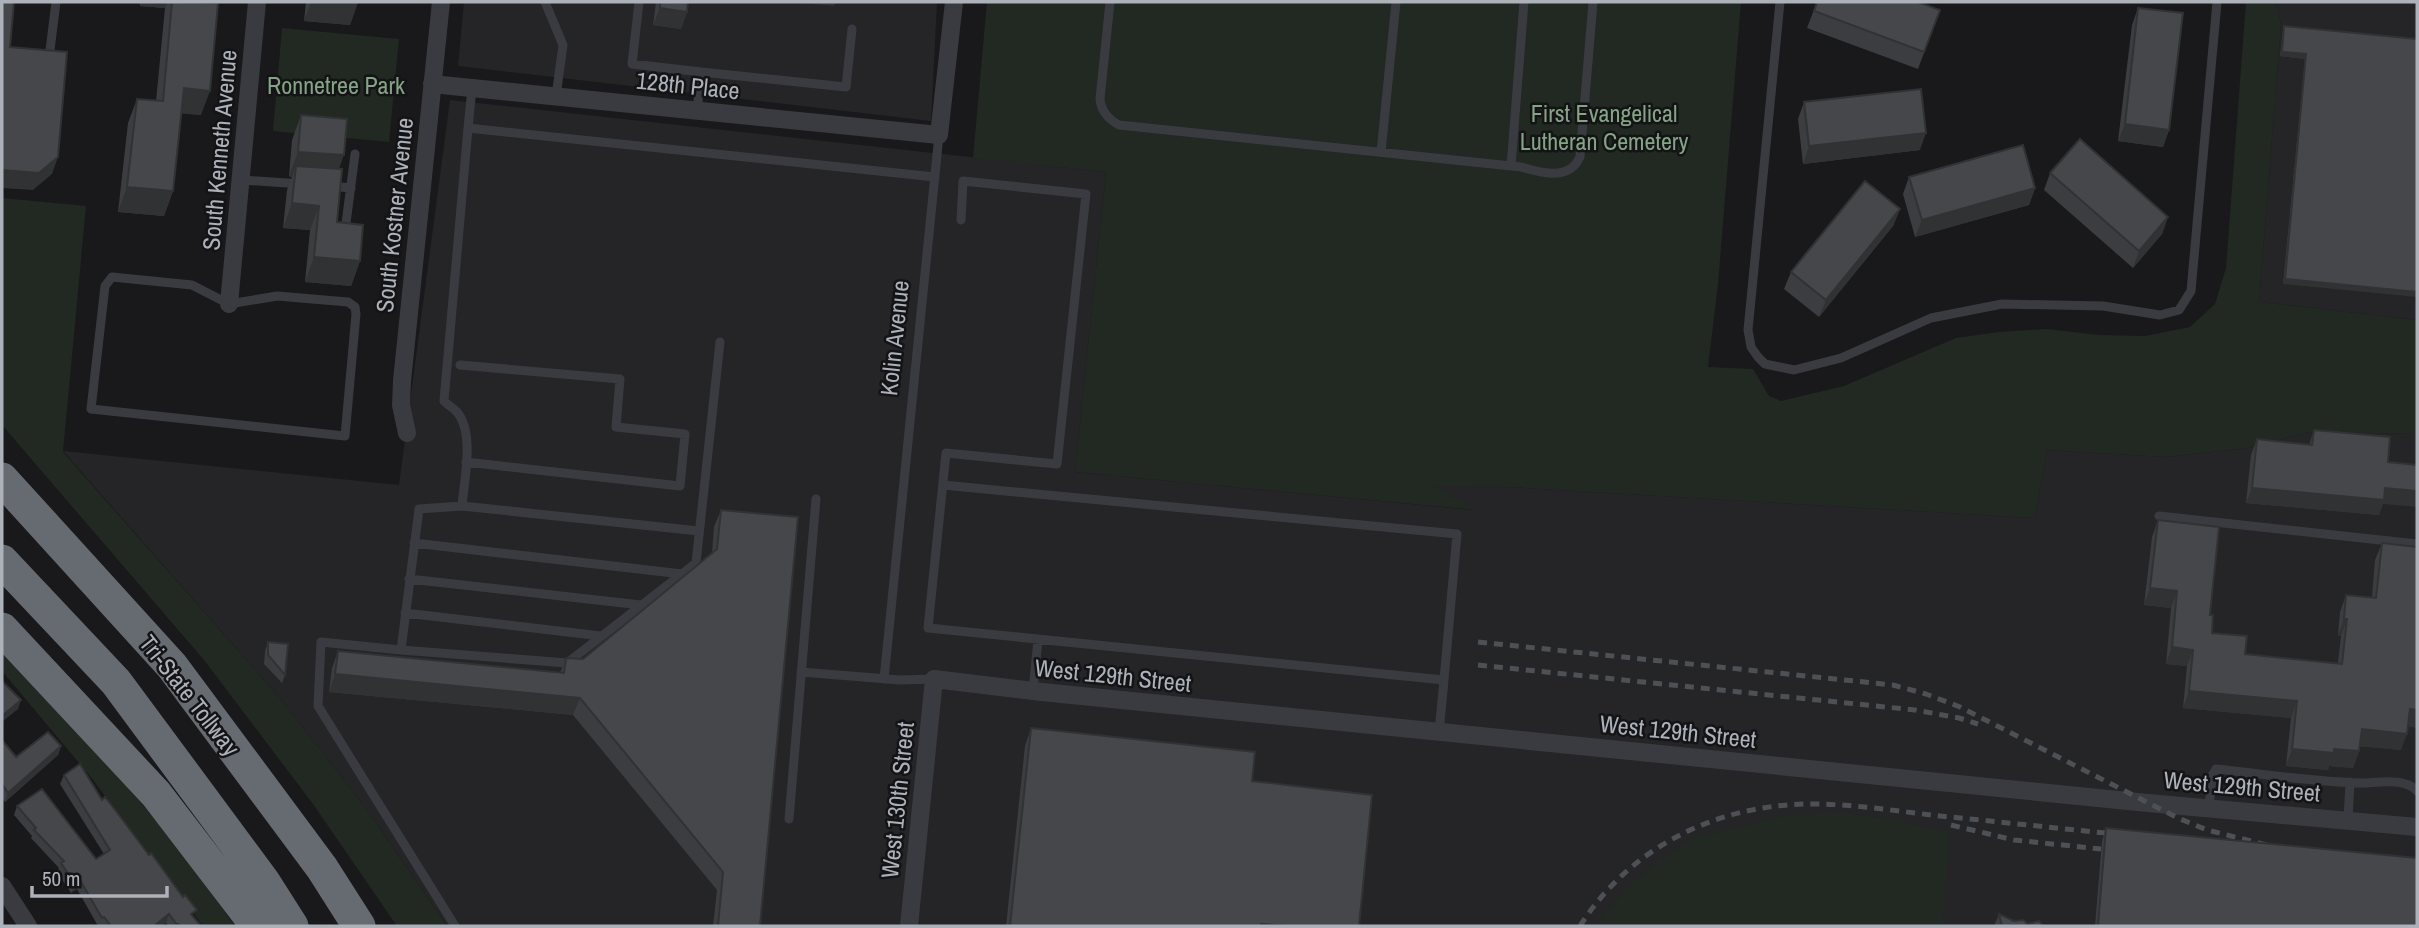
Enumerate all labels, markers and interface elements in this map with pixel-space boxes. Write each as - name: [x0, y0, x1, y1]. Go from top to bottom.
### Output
- street label: South Kenneth Avenue: [194, 48, 244, 252]
- street label: 128th Place: [635, 64, 741, 106]
- park label: Ronnetree Park: [267, 69, 405, 101]
- park label: First Evangelical Lutheran Cemetery: [1520, 97, 1688, 157]
- street label: South Kostner Avenue: [368, 116, 420, 314]
- street label: Kolin Avenue: [872, 279, 916, 397]
- street label: Tri-State Tollway: [133, 628, 247, 762]
- street label: West 129th Street: [1033, 651, 1193, 699]
- street label: West 129th Street: [1598, 707, 1758, 755]
- street label: West 130th Street: [873, 720, 921, 880]
- street label: West 129th Street: [2162, 763, 2322, 809]
- scale bar: [32, 855, 166, 899]
- text: 50 m: [42, 864, 80, 893]

